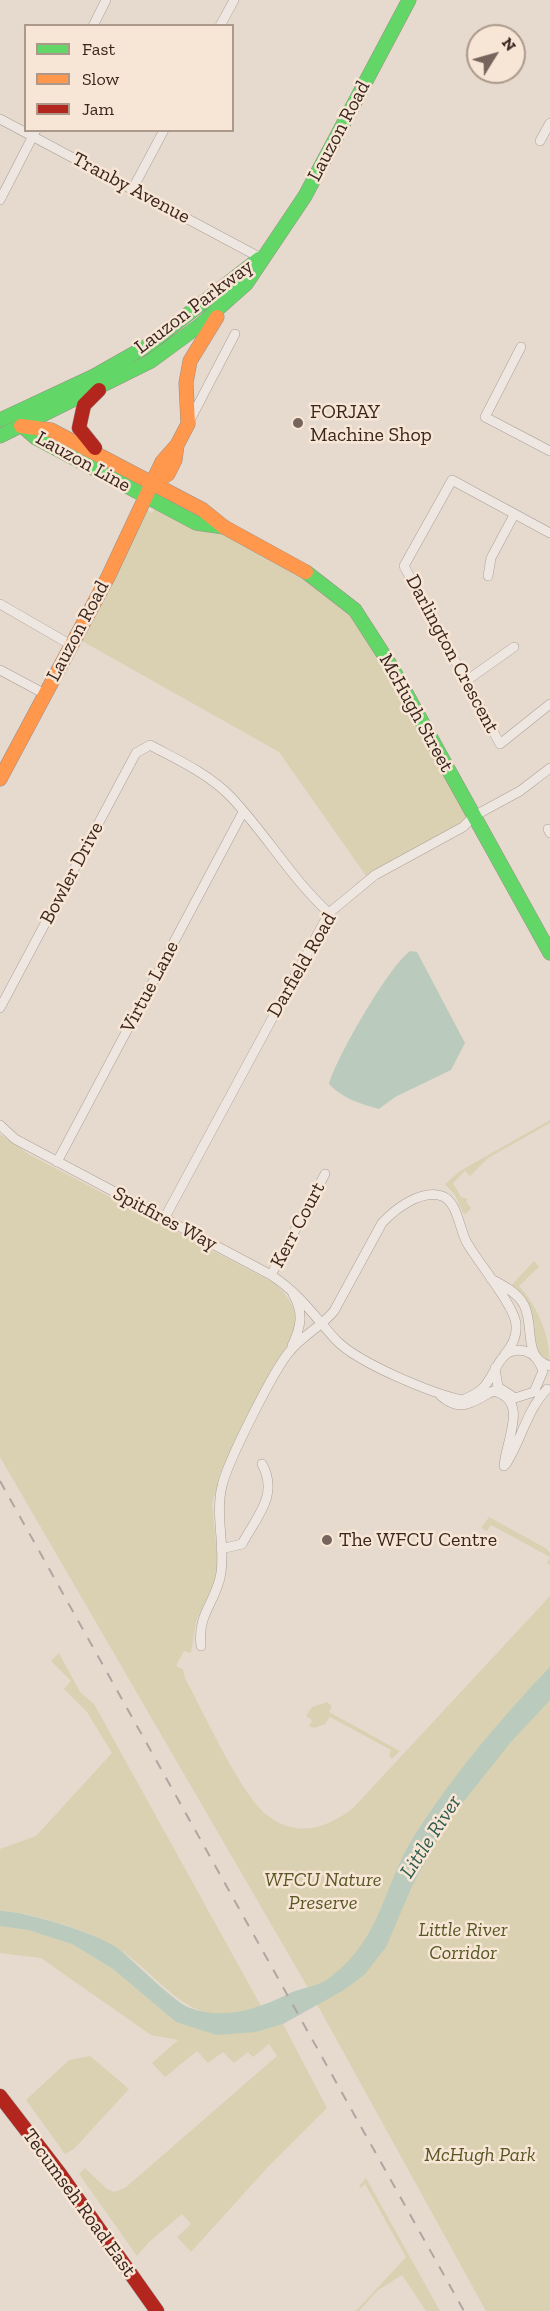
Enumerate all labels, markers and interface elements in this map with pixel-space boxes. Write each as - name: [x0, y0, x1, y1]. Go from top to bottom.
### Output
- legend: [24, 24, 234, 132]
- north arrow: [466, 24, 526, 84]
- text: N: [498, 33, 520, 55]
- text: Fast: [82, 38, 115, 60]
- text: Slow: [82, 68, 119, 90]
- street label: Lauzon Road: [303, 77, 375, 185]
- text: Jam: [82, 98, 114, 120]
- street label: Tranby Avenue: [68, 147, 194, 229]
- street label: Lauzon Parkway: [130, 255, 258, 359]
- place label: FORJAY Machine Shop: [310, 400, 432, 447]
- marker: FORJAY Machine Shop: [291, 416, 305, 430]
- street label: Lauzon Line: [31, 426, 135, 498]
- street label: Darlington Crescent: [400, 571, 504, 737]
- street label: Lauzon Road: [42, 577, 114, 685]
- street label: McHugh Street: [374, 650, 458, 776]
- street label: Bowler Drive: [35, 818, 109, 928]
- street label: Darfield Road: [262, 908, 342, 1022]
- street label: Virtue Lane: [116, 937, 184, 1037]
- street label: Kerr Court: [265, 1178, 331, 1272]
- street label: Spitfires Way: [109, 1182, 221, 1256]
- place label: The WFCU Centre: [339, 1528, 497, 1552]
- marker: The WFCU Centre: [320, 1533, 334, 1547]
- water label: Little River: [395, 1791, 467, 1883]
- park label: WFCU Nature Preserve: [265, 1868, 381, 1915]
- park label: Little River Corridor: [418, 1918, 508, 1965]
- street label: Tecumseh Road East: [17, 2124, 141, 2282]
- park label: McHugh Park: [424, 2143, 536, 2167]

